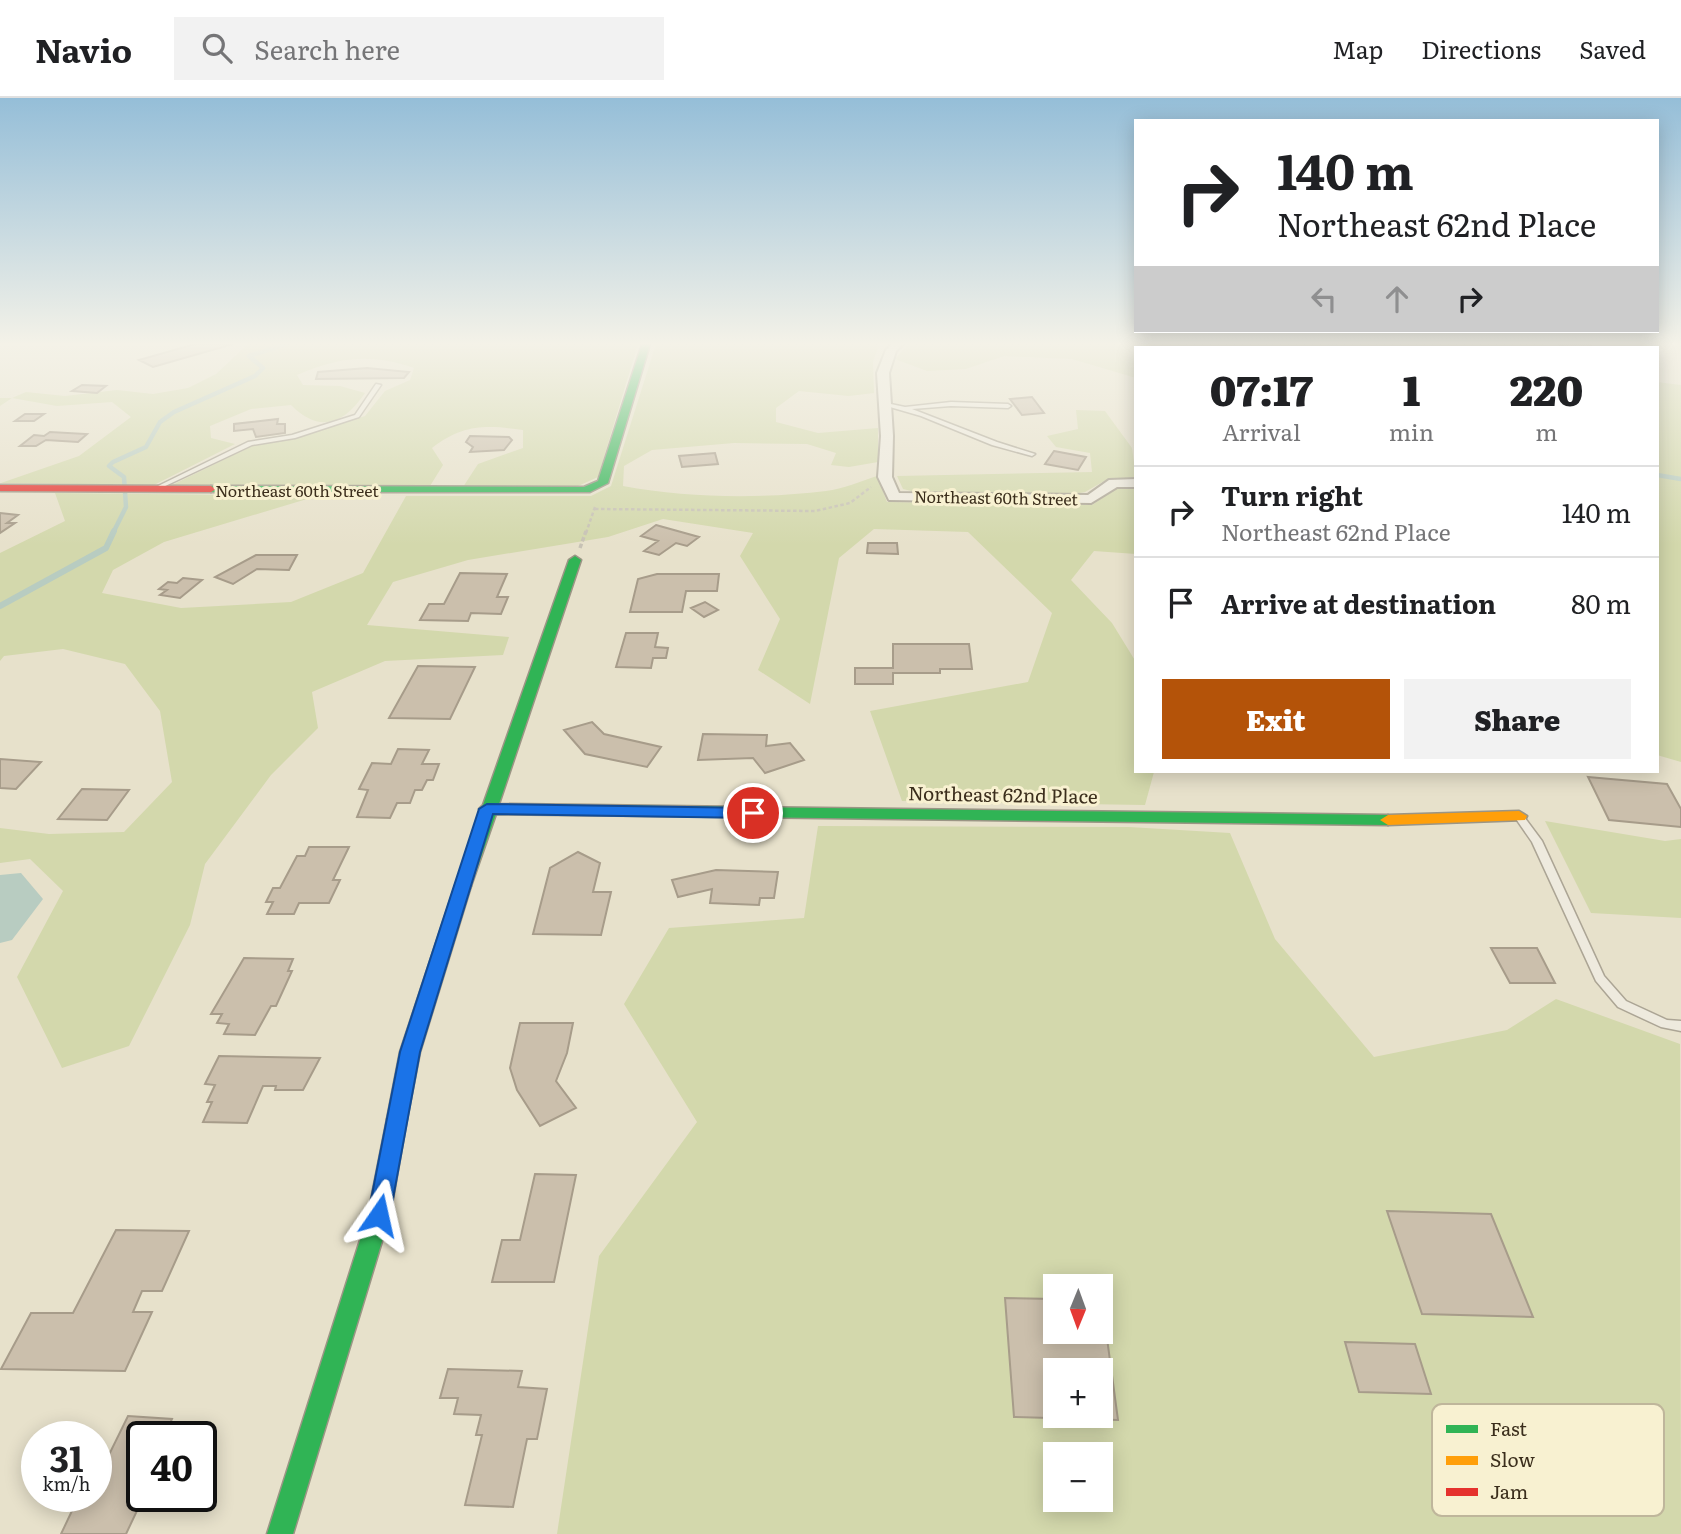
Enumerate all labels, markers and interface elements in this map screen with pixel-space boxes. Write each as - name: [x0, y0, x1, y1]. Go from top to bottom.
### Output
- search box: [174, 17, 664, 80]
- text: Navio: [35, 24, 132, 73]
- icon: search: [198, 29, 236, 67]
- text: Search here: [254, 29, 400, 68]
- text: Map: [1332, 31, 1383, 66]
- text: Directions: [1421, 31, 1541, 66]
- text: Saved: [1579, 31, 1646, 66]
- text: 140 m: [1277, 132, 1414, 205]
- icon: right: [1162, 147, 1253, 238]
- text: Northeast 62nd Place: [1277, 199, 1596, 247]
- icon: left: [1305, 280, 1343, 318]
- icon: ahead: [1378, 280, 1416, 318]
- icon: right: [1451, 280, 1489, 318]
- text: 07:17: [1210, 357, 1313, 419]
- text: 1: [1403, 357, 1420, 419]
- text: 220: [1510, 357, 1583, 419]
- text: Arrival: [1222, 414, 1301, 448]
- text: min: [1389, 414, 1434, 448]
- text: m: [1535, 414, 1558, 448]
- text: Turn right: [1221, 475, 1363, 514]
- street label: Northeast 60th Street: [215, 478, 379, 502]
- street label: Northeast 60th Street: [914, 484, 1079, 510]
- text: 140 m: [1562, 492, 1631, 531]
- icon: right: [1162, 493, 1200, 531]
- text: Northeast 62nd Place: [1221, 514, 1451, 548]
- text: Arrive at destination: [1221, 583, 1496, 622]
- text: 80 m: [1571, 583, 1631, 622]
- icon: arrive: [1162, 584, 1200, 622]
- button: Exit: [1162, 679, 1390, 759]
- button: Share: [1404, 679, 1631, 759]
- street label: Northeast 62nd Place: [908, 778, 1098, 810]
- pin: [723, 783, 783, 843]
- icon: arrive: [734, 794, 772, 832]
- position arrow: [342, 1178, 416, 1252]
- north arrow: [1043, 1274, 1113, 1344]
- map controls: [1043, 1274, 1113, 1512]
- button: +: [1043, 1358, 1113, 1428]
- legend: [1432, 1404, 1664, 1516]
- text: Fast: [1490, 1414, 1527, 1442]
- speed limit sign: 40: [126, 1421, 217, 1512]
- text: 31: [49, 1431, 84, 1483]
- button: −: [1043, 1442, 1113, 1512]
- text: Slow: [1490, 1445, 1535, 1473]
- text: km/h: [43, 1470, 90, 1497]
- text: Jam: [1490, 1477, 1528, 1505]

